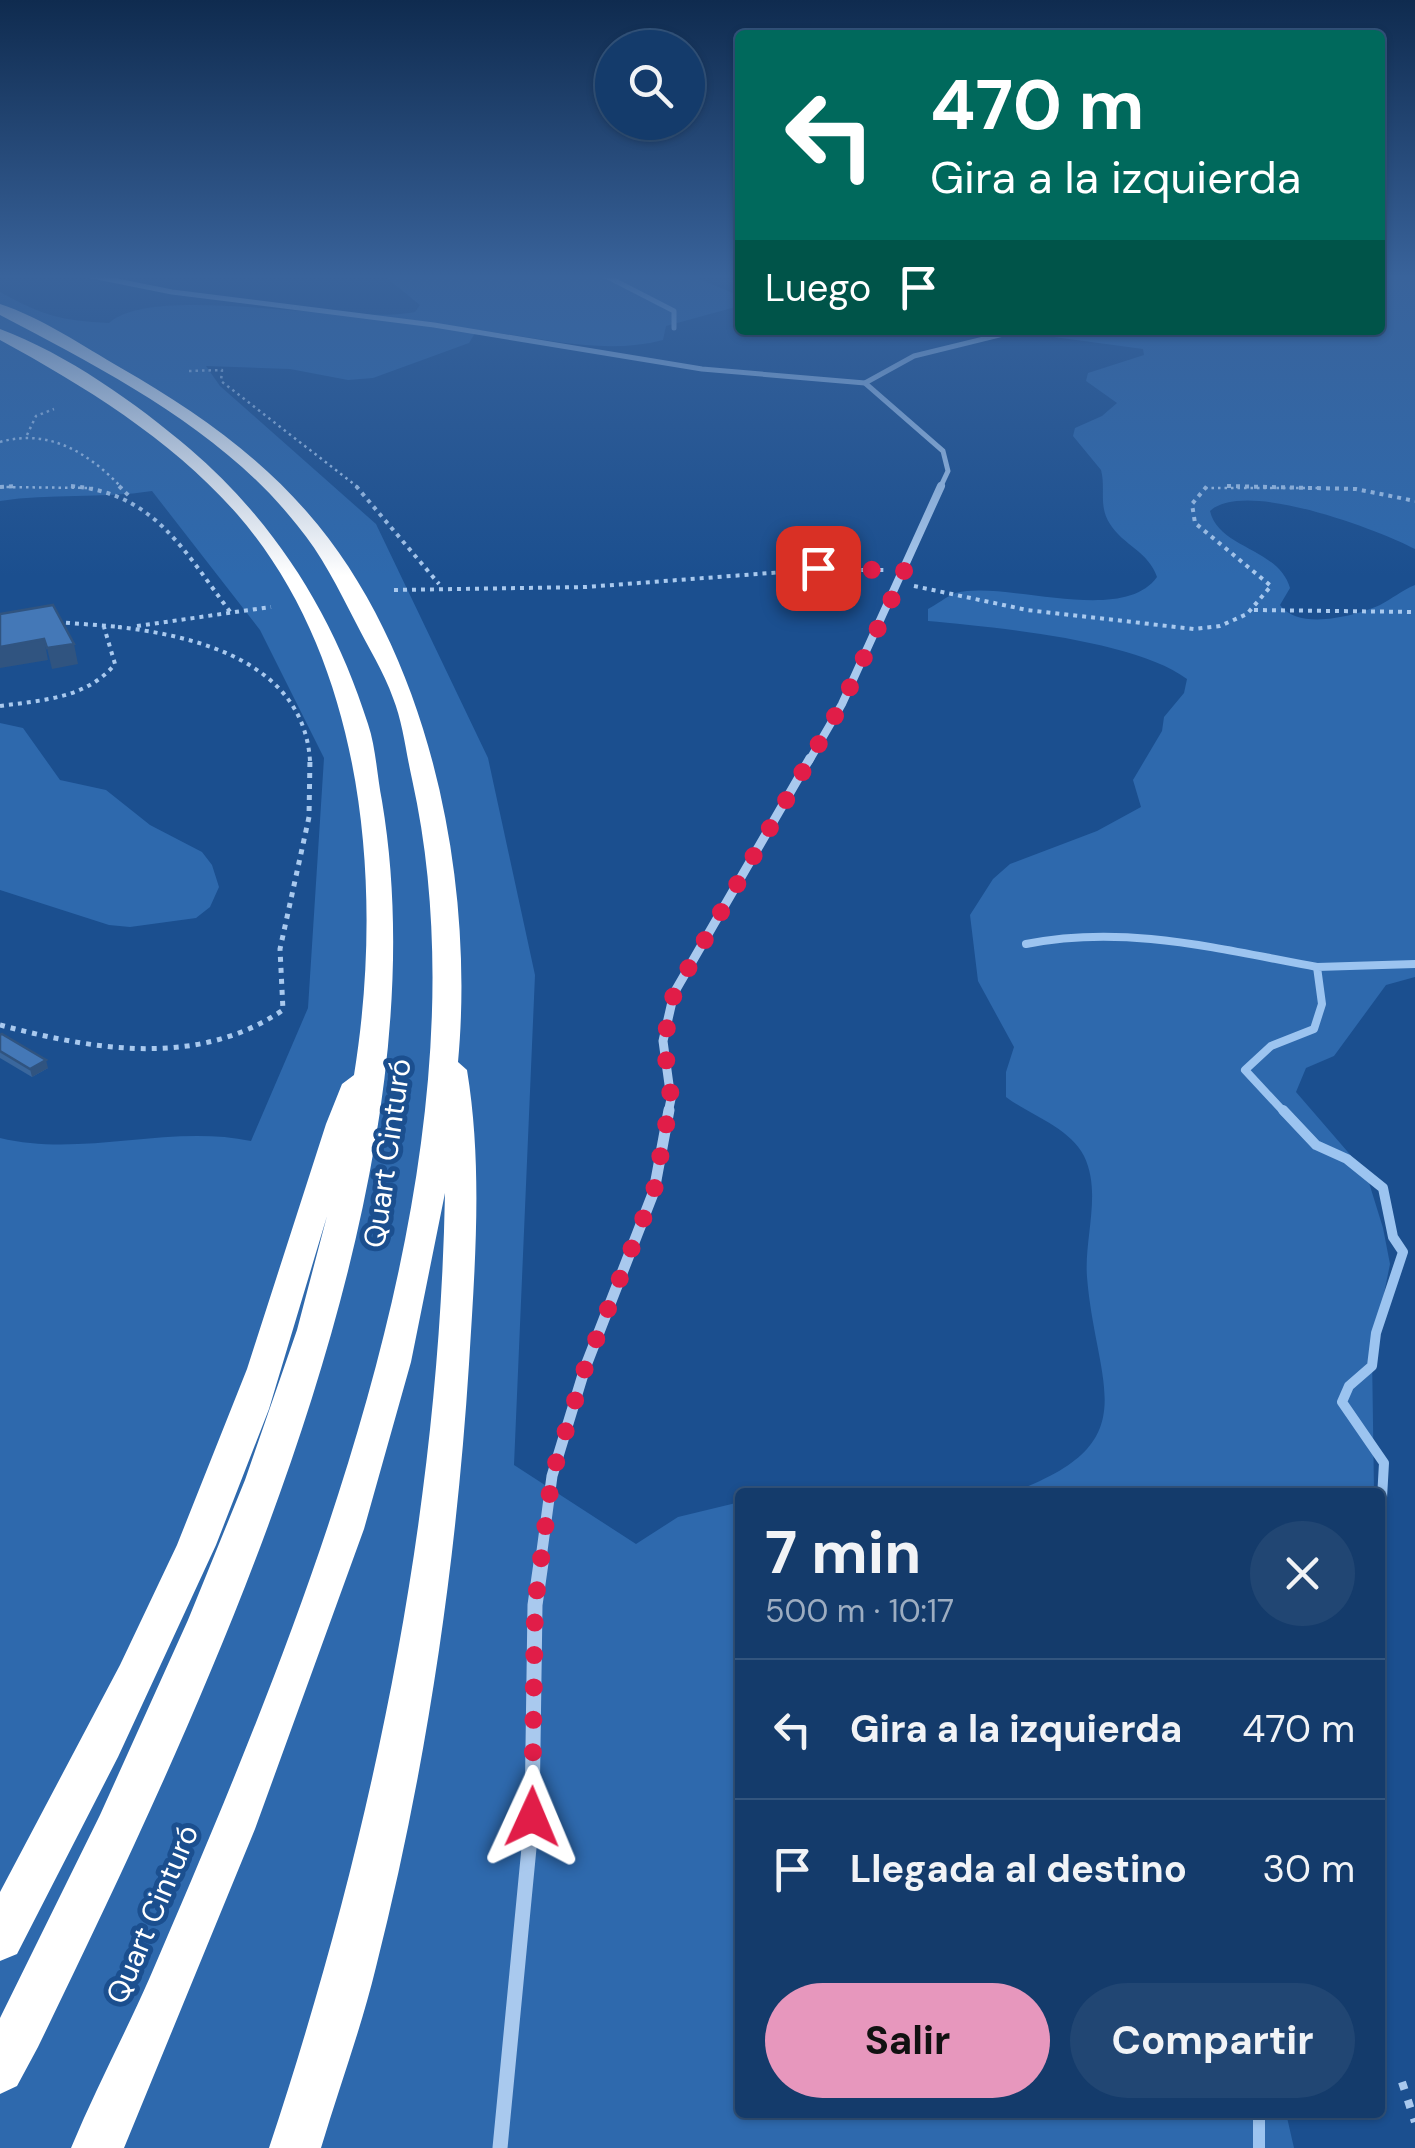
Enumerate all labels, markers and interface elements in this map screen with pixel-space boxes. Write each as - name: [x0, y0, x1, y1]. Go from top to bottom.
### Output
- map controls: [595, 30, 705, 140]
- button: search: [595, 30, 705, 140]
- text: 470 m: [930, 60, 1144, 151]
- icon: left: [765, 70, 895, 200]
- text: Gira a la izquierda: [930, 148, 1301, 207]
- icon: arrive: [891, 260, 946, 315]
- text: Luego: [765, 263, 871, 313]
- pin: [776, 526, 861, 611]
- icon: arrive: [791, 541, 846, 596]
- street label: Quart Cinturó: [354, 1056, 420, 1250]
- text: 7 min: [765, 1513, 921, 1592]
- button: close: [1250, 1521, 1355, 1626]
- text: 500 m · 10:17: [765, 1590, 954, 1632]
- icon: left: [765, 1702, 820, 1757]
- text: Gira a la izquierda: [850, 1704, 1182, 1754]
- text: 470 m: [1242, 1704, 1355, 1754]
- position arrow: [480, 1765, 584, 1869]
- street label: Quart Cinturó: [97, 1819, 207, 2009]
- icon: arrive: [765, 1842, 820, 1897]
- text: Llegada al destino: [850, 1844, 1187, 1894]
- text: 30 m: [1263, 1844, 1355, 1894]
- button: Salir: [765, 1983, 1050, 2098]
- button: Compartir: [1070, 1983, 1355, 2098]

